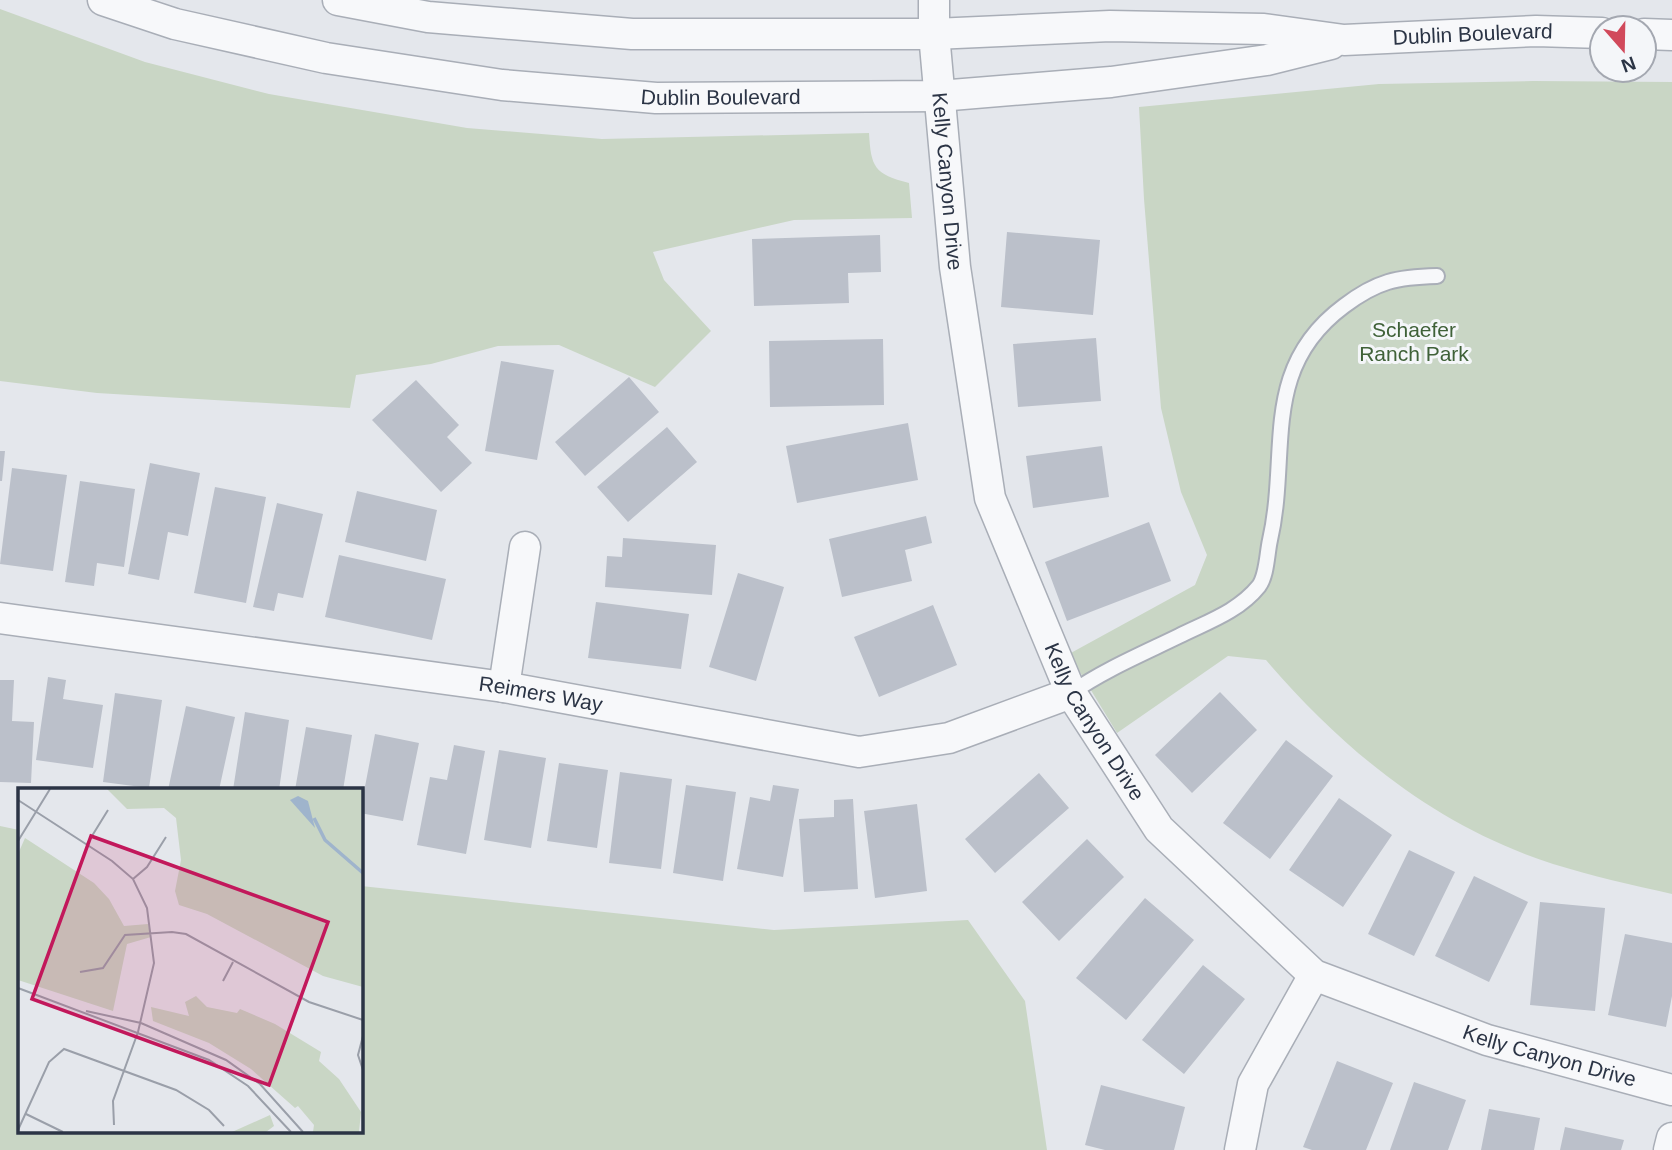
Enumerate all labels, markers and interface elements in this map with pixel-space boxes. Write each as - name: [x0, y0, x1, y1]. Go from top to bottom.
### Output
- north arrow: [1588, 14, 1658, 84]
- street label: Dublin Boulevard: [1392, 19, 1553, 49]
- text: N: [1619, 52, 1639, 77]
- street label: Dublin Boulevard: [640, 85, 801, 109]
- street label: Kelly Canyon Drive: [928, 91, 967, 271]
- park label: Schaefer Ranch Park: [1359, 318, 1469, 365]
- street label: Kelly Canyon Drive: [1040, 639, 1149, 804]
- street label: Reimers Way: [477, 672, 605, 716]
- inset map: [18, 788, 362, 1132]
- street label: Kelly Canyon Drive: [1460, 1020, 1639, 1091]

